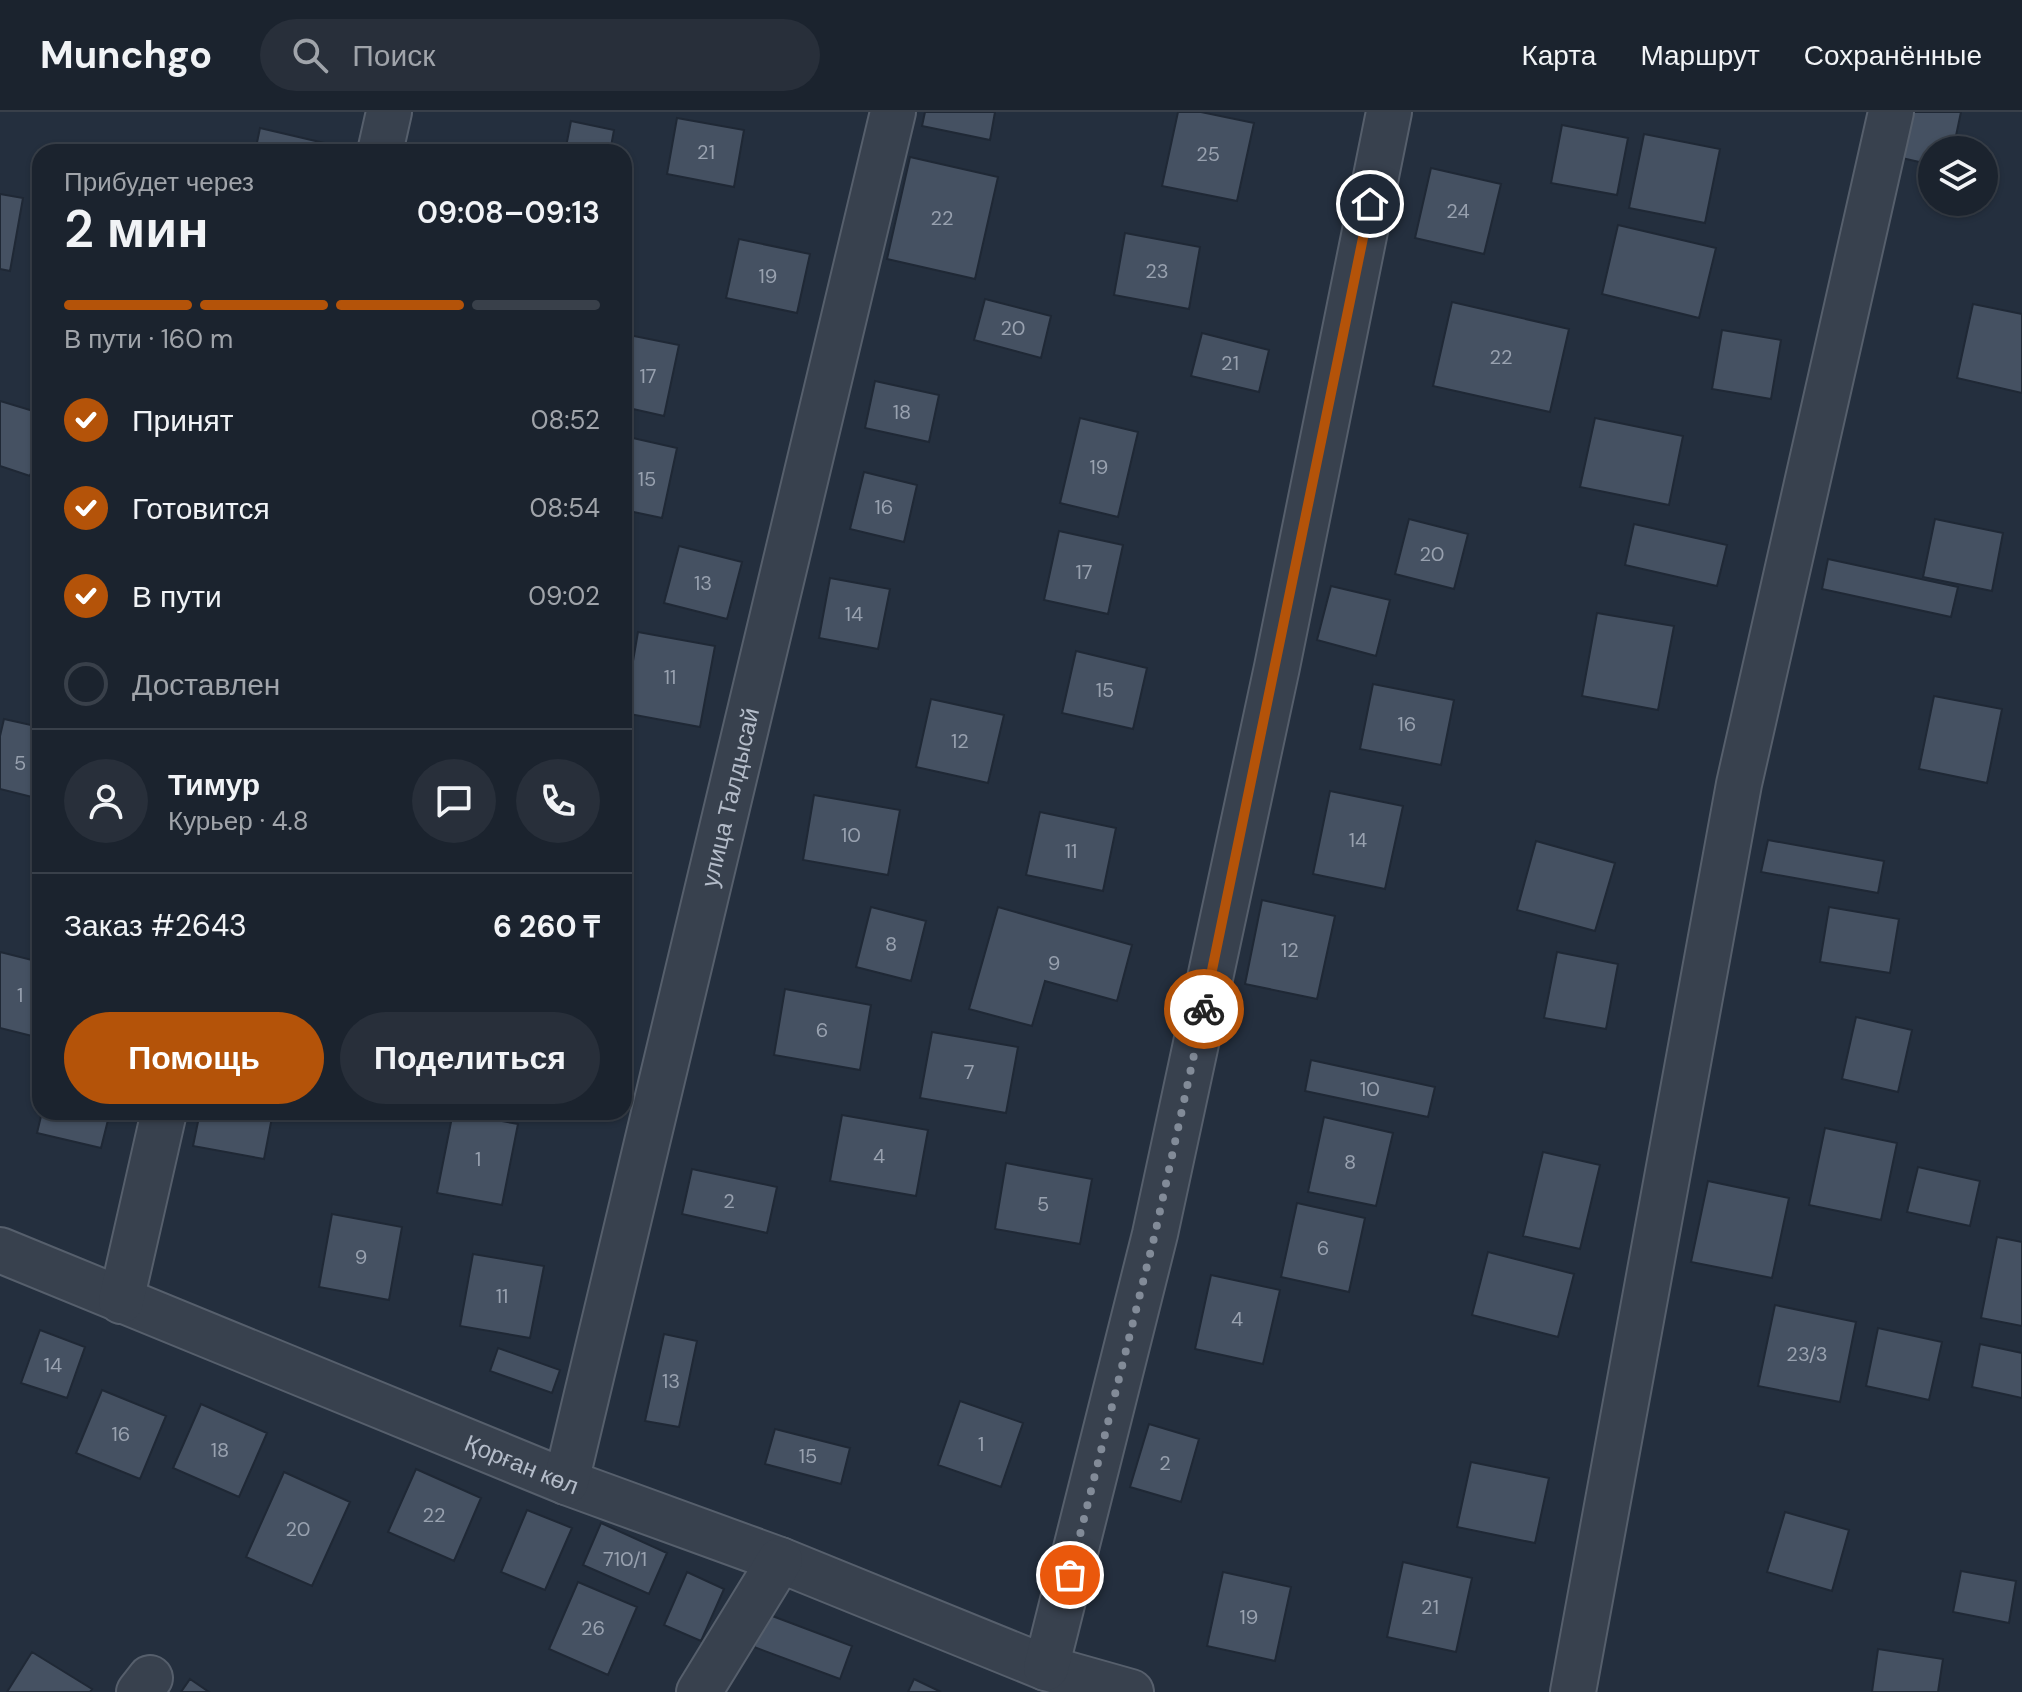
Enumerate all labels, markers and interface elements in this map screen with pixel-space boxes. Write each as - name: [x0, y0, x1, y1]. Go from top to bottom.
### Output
- search box: [260, 19, 820, 91]
- text: Munchgo: [40, 30, 212, 80]
- icon: search: [288, 33, 332, 77]
- text: Поиск: [352, 36, 435, 75]
- text: Карта: [1521, 37, 1596, 74]
- text: Маршрут: [1640, 37, 1760, 74]
- text: Сохранённые: [1804, 37, 1982, 74]
- map controls: [1918, 136, 1998, 216]
- button: layers: [1918, 136, 1998, 216]
- house number: 21: [697, 139, 715, 165]
- house number: 25: [1196, 141, 1220, 167]
- text: Прибудет через: [64, 165, 254, 199]
- pin: [1336, 170, 1404, 238]
- icon: home: [1348, 182, 1392, 226]
- text: 09:08–09:13: [417, 193, 600, 232]
- text: 2 мин: [64, 195, 209, 263]
- house number: 24: [1446, 198, 1470, 224]
- house number: 22: [930, 205, 954, 231]
- house number: 23: [1145, 258, 1169, 284]
- house number: 19: [759, 263, 777, 289]
- house number: 20: [1001, 315, 1026, 341]
- text: В пути · 160 m: [64, 322, 233, 356]
- house number: 22: [1489, 344, 1513, 370]
- house number: 21: [1221, 350, 1239, 376]
- house number: 17: [640, 363, 656, 389]
- icon: check: [64, 398, 108, 442]
- house number: 18: [893, 399, 911, 425]
- text: Принят: [132, 401, 234, 440]
- text: 08:52: [531, 403, 600, 437]
- house number: 19: [1090, 454, 1108, 480]
- house number: 15: [638, 466, 656, 492]
- icon: check: [64, 486, 108, 530]
- text: Готовится: [132, 489, 270, 528]
- text: 08:54: [530, 491, 600, 525]
- house number: 16: [875, 494, 893, 520]
- house number: 20: [1420, 541, 1445, 567]
- house number: 17: [1076, 559, 1092, 585]
- house number: 13: [694, 570, 712, 596]
- icon: check: [64, 574, 108, 618]
- text: В пути: [132, 577, 222, 616]
- text: 09:02: [528, 579, 600, 613]
- house number: 14: [845, 601, 863, 627]
- house number: 11: [664, 664, 676, 690]
- text: Доставлен: [132, 665, 280, 704]
- house number: 15: [1096, 677, 1114, 703]
- street label: улица Талдысай: [693, 704, 766, 890]
- house number: 16: [1398, 711, 1416, 737]
- house number: 12: [951, 728, 969, 754]
- house number: 5: [14, 750, 26, 776]
- button: person: [64, 759, 148, 843]
- button: chat: [412, 759, 496, 843]
- button: phone: [516, 759, 600, 843]
- text: Тимур: [168, 765, 260, 804]
- text: Курьер · 4.8: [168, 804, 309, 838]
- house number: 10: [841, 822, 861, 848]
- house number: 14: [1349, 827, 1367, 853]
- house number: 11: [1065, 838, 1077, 864]
- text: Заказ #2643: [64, 906, 247, 945]
- text: 6 260 ₸: [493, 907, 600, 946]
- house number: 8: [885, 931, 897, 957]
- house number: 12: [1281, 937, 1299, 963]
- house number: 9: [1048, 950, 1060, 976]
- courier: [1164, 969, 1244, 1049]
- house number: 1: [17, 982, 23, 1008]
- icon: bike: [1182, 987, 1226, 1031]
- button: Помощь: [64, 1012, 324, 1104]
- button: Поделиться: [340, 1012, 600, 1104]
- house number: 6: [816, 1017, 828, 1043]
- house number: 7: [964, 1059, 974, 1085]
- house number: 10: [1360, 1076, 1380, 1102]
- house number: 4: [873, 1143, 885, 1169]
- house number: 1: [475, 1146, 481, 1172]
- house number: 8: [1344, 1149, 1356, 1175]
- house number: 2: [723, 1188, 735, 1214]
- house number: 5: [1037, 1191, 1049, 1217]
- house number: 6: [1317, 1235, 1329, 1261]
- house number: 9: [355, 1244, 367, 1270]
- house number: 11: [496, 1283, 508, 1309]
- house number: 4: [1231, 1306, 1243, 1332]
- house number: 23/3: [1786, 1341, 1828, 1367]
- house number: 14: [44, 1352, 62, 1378]
- house number: 13: [662, 1368, 680, 1394]
- house number: 16: [112, 1421, 130, 1447]
- street label: Қорған көл: [460, 1427, 583, 1501]
- house number: 1: [978, 1431, 984, 1457]
- house number: 18: [211, 1437, 229, 1463]
- house number: 15: [799, 1443, 817, 1469]
- house number: 2: [1159, 1450, 1171, 1476]
- house number: 22: [422, 1502, 446, 1528]
- house number: 20: [286, 1516, 311, 1542]
- pin: [1036, 1541, 1104, 1609]
- house number: 710/1: [603, 1546, 647, 1572]
- icon: bag: [1048, 1553, 1092, 1597]
- house number: 21: [1421, 1594, 1439, 1620]
- house number: 19: [1240, 1604, 1258, 1630]
- house number: 26: [581, 1615, 605, 1641]

